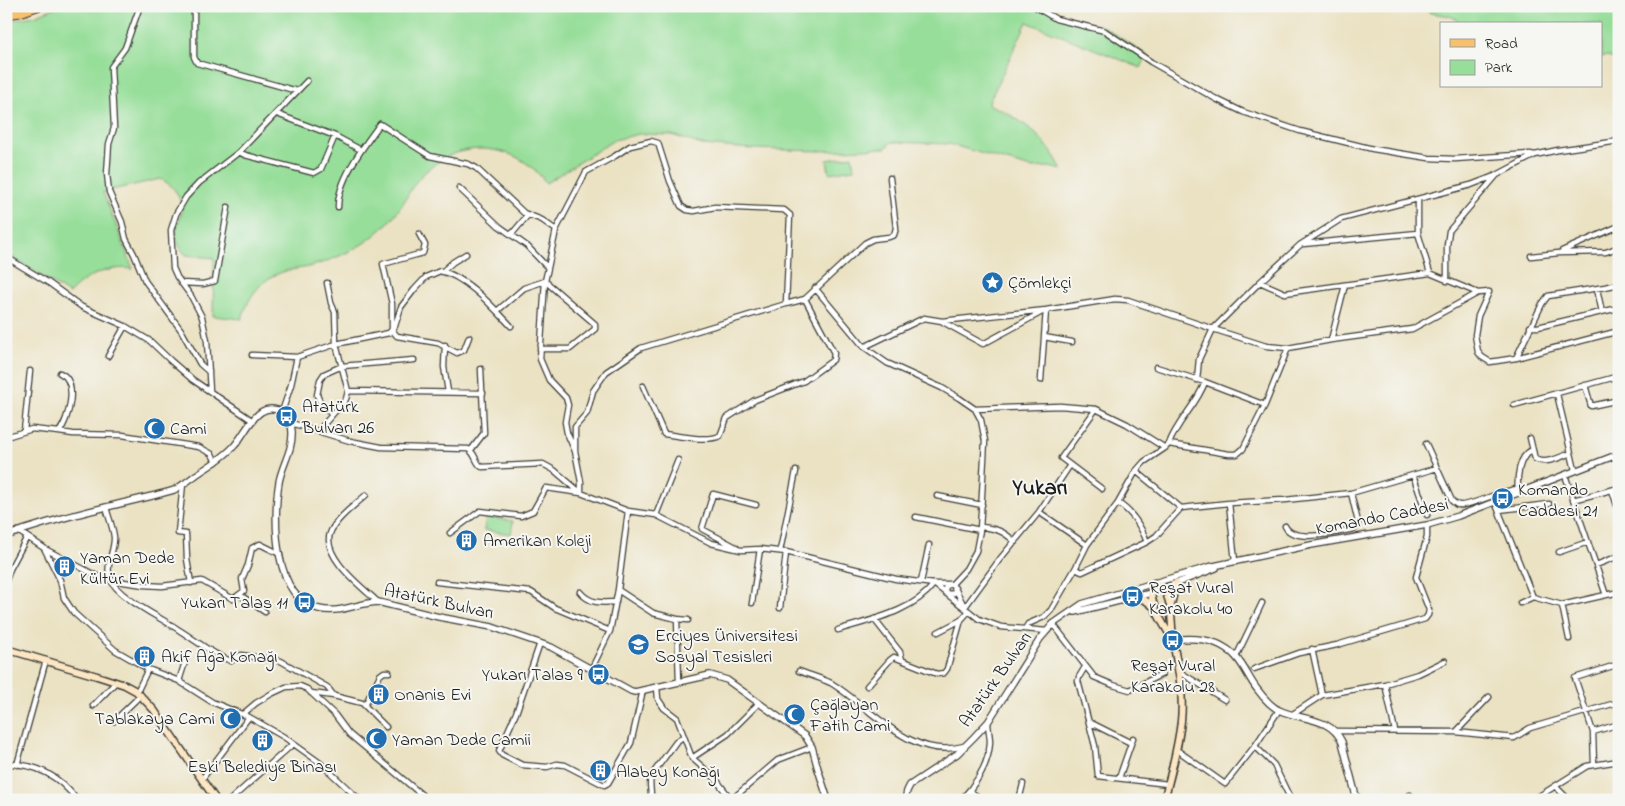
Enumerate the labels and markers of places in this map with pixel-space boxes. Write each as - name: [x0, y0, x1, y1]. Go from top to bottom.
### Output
- place icon: Çömlekçi: [980, 270, 1004, 294]
- place label: Çömlekçi: [1008, 271, 1071, 297]
- place label: Atatürk Bulvarı 26: [301, 395, 374, 442]
- bus stop icon: Atatürk Bulvarı 26: [274, 404, 298, 428]
- mosque icon: Cami: [142, 416, 166, 440]
- place label: Cami: [170, 417, 207, 443]
- place label: Komando Caddesi 21: [1518, 478, 1598, 525]
- bus stop icon: Komando Caddesi 21: [1490, 487, 1514, 511]
- building icon: Amerikan Koleji: [455, 528, 479, 552]
- place label: Amerikan Koleji: [483, 529, 591, 555]
- place label: Yaman Dede Kültür Evi: [80, 546, 175, 593]
- building icon: Yaman Dede Kültür Evi: [52, 555, 76, 579]
- place label: Reşat Vural Karakolu 40: [1149, 576, 1233, 623]
- bus stop icon: Reşat Vural Karakolu 40: [1121, 585, 1145, 609]
- bus stop icon: Yukarı Talas 11: [292, 590, 316, 614]
- place label: Yukarı Talas 11: [181, 591, 288, 617]
- place label: Erciyes Üniversitesi Sosyal Tesisleri: [655, 624, 798, 671]
- bus stop icon: Reşat Vural Karakolu 28: [1161, 628, 1185, 652]
- school or university icon: Erciyes Üniversitesi Sosyal Tesisleri: [627, 633, 651, 657]
- building icon: Akif Ağa Konağı: [133, 644, 157, 668]
- place label: Akif Ağa Konağı: [161, 645, 278, 672]
- place label: Reşat Vural Karakolu 28: [1131, 654, 1215, 701]
- bus stop icon: Yukarı Talas 9: [587, 662, 611, 686]
- place label: Yukarı Talas 9: [482, 663, 584, 689]
- building icon: Onanis Evi: [366, 682, 390, 706]
- place label: Onanis Evi: [394, 683, 471, 709]
- place label: Çağlayan Fatih Cami: [809, 693, 891, 740]
- mosque icon: Çağlayan Fatih Cami: [782, 702, 806, 726]
- mosque icon: Tablakaya Cami: [219, 706, 243, 730]
- place label: Tablakaya Cami: [95, 707, 215, 733]
- mosque icon: Yaman Dede Camii: [364, 727, 388, 751]
- place label: Yaman Dede Camii: [392, 728, 531, 754]
- building icon: Eski Belediye Binası: [250, 729, 274, 753]
- place label: Eski Belediye Binası: [187, 755, 337, 781]
- building icon: Alabey Konağı: [588, 759, 612, 783]
- place label: Alabey Konağı: [616, 760, 720, 787]

